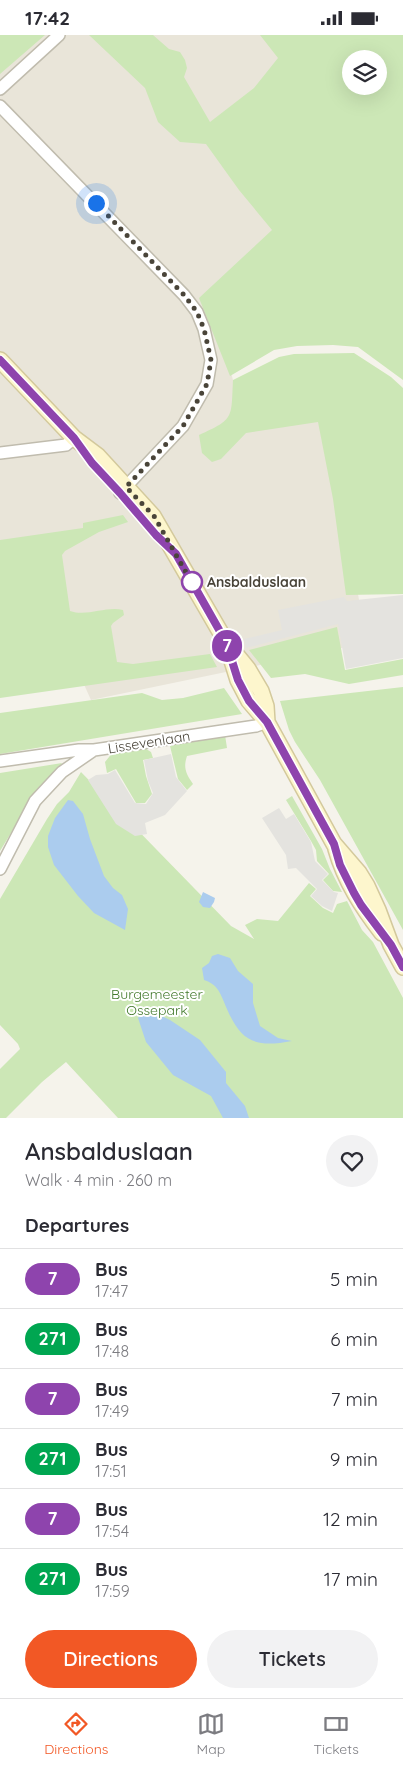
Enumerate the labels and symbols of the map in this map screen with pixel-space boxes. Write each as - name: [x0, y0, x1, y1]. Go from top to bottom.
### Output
- your location: [84, 191, 109, 216]
- marker: Ansbalduslaan: [181, 571, 203, 593]
- place label: Ansbalduslaan: [207, 573, 306, 591]
- line badge: 7: [211, 630, 243, 662]
- street label: Lissevenlaan: [107, 727, 191, 757]
- park label: Burgemeester Ossepark: [111, 985, 203, 1019]

